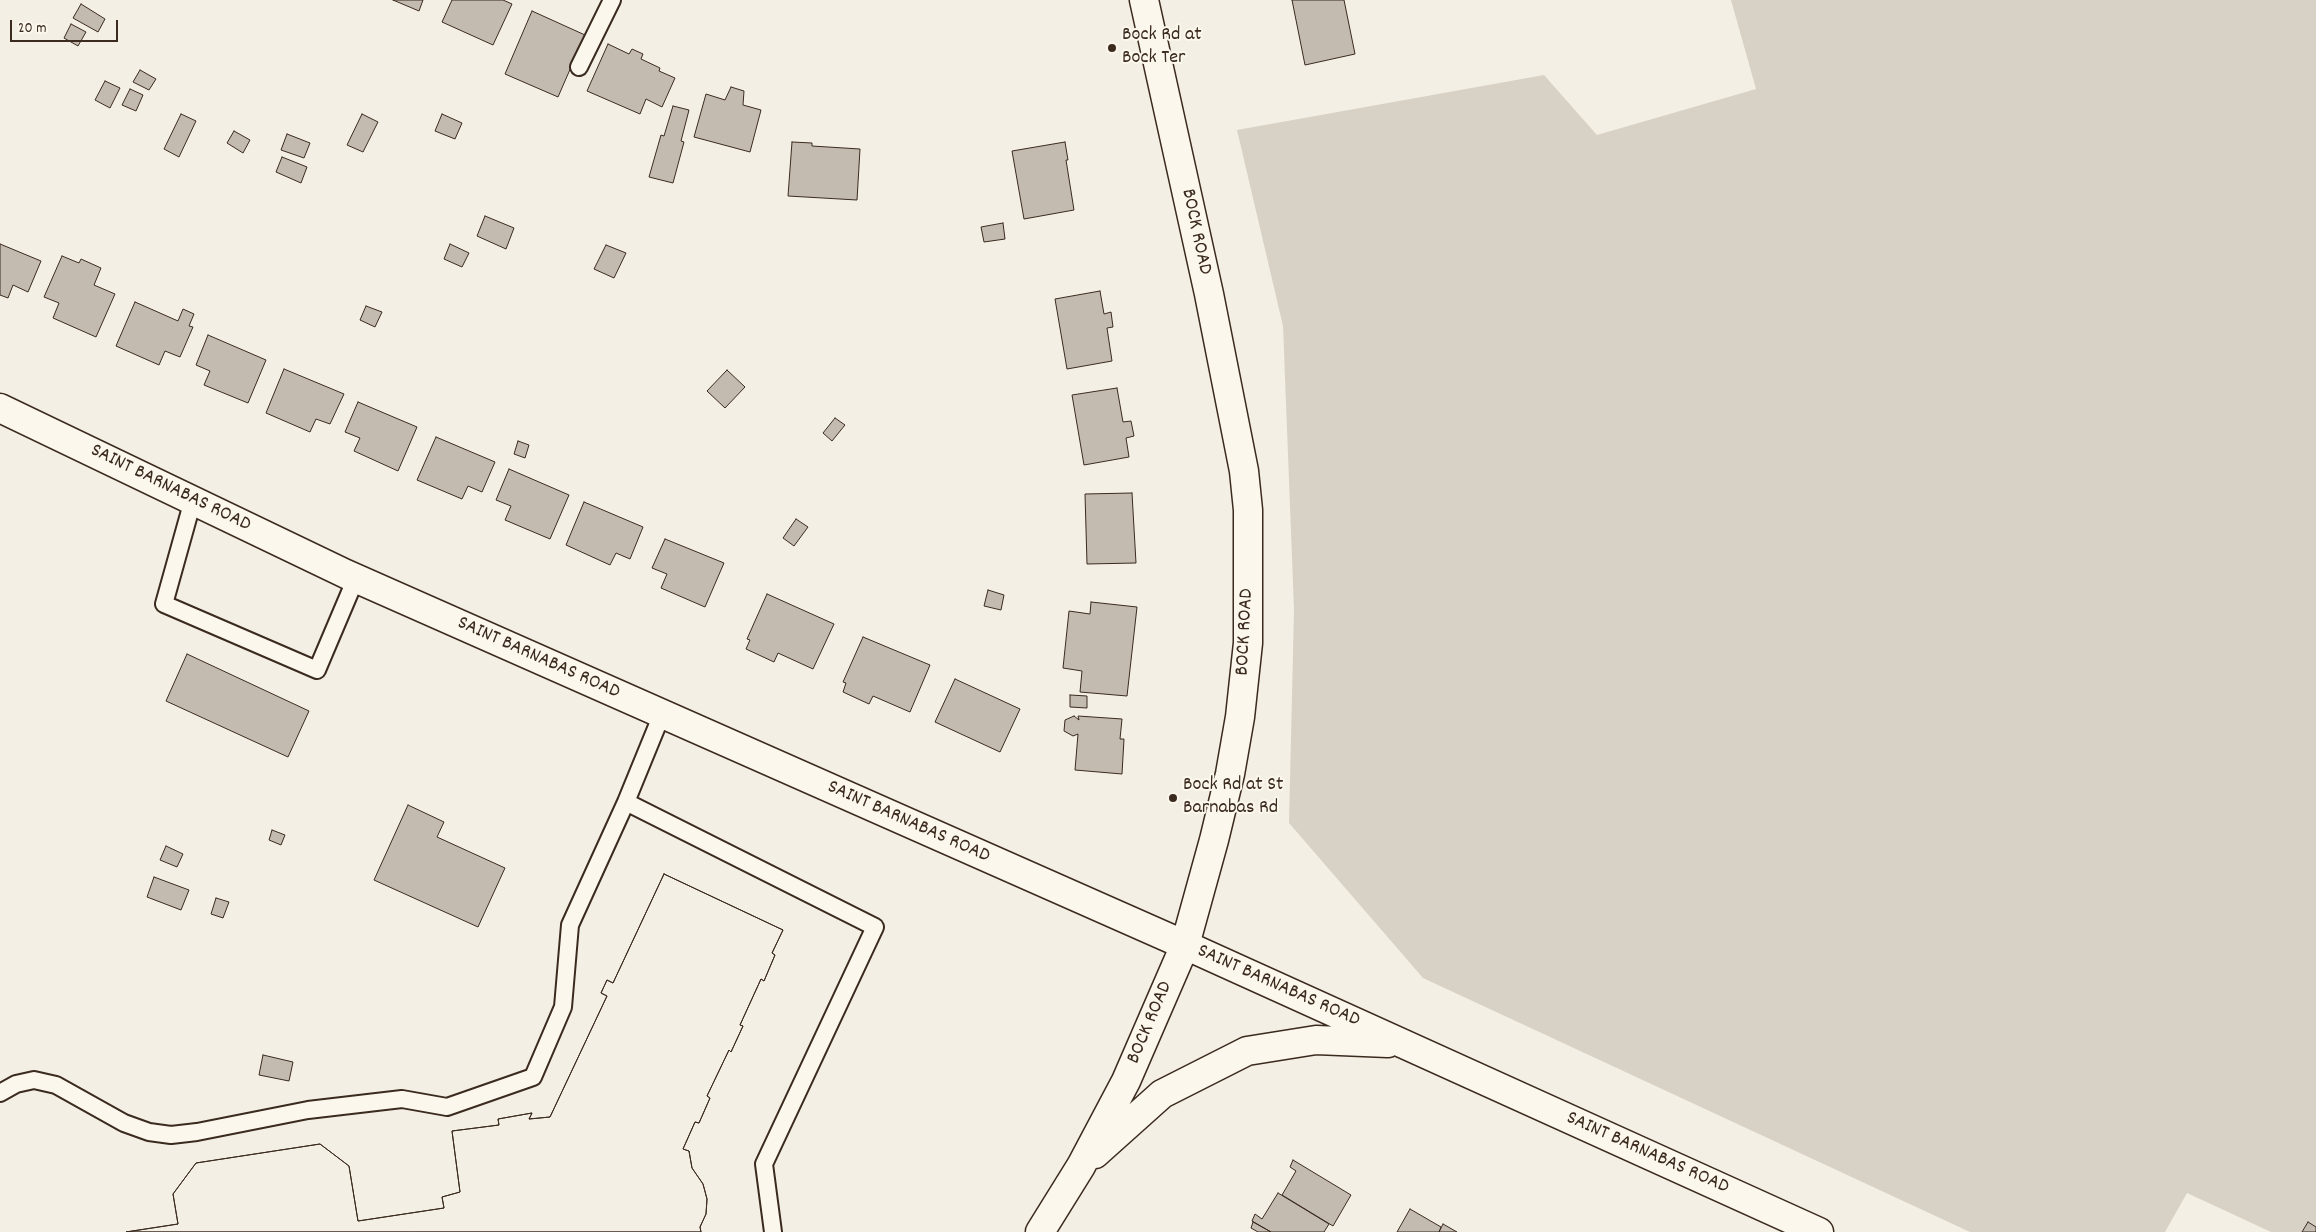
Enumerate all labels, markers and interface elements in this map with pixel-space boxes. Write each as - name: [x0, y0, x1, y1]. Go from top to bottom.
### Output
- scale bar: [12, 10, 120, 42]
- text: 20 m: [18, 18, 46, 40]
- place label: Bock Rd at Bock Ter: [1122, 24, 1202, 71]
- marker: Bock Rd at Bock Ter: [1106, 42, 1118, 54]
- street label: BOCK ROAD: [1174, 187, 1216, 277]
- street label: SAINT BARNABAS ROAD: [86, 440, 254, 538]
- street label: BOCK ROAD: [1232, 588, 1260, 676]
- street label: SAINT BARNABAS ROAD: [453, 612, 623, 706]
- place label: Bock Rd at St Barnabas Rd: [1183, 774, 1283, 821]
- street label: SAINT BARNABAS ROAD: [823, 776, 993, 870]
- marker: Bock Rd at St Barnabas Rd: [1167, 792, 1179, 804]
- street label: SAINT BARNABAS ROAD: [1193, 940, 1363, 1034]
- street label: BOCK ROAD: [1123, 978, 1179, 1068]
- street label: SAINT BARNABAS ROAD: [1562, 1107, 1732, 1201]

